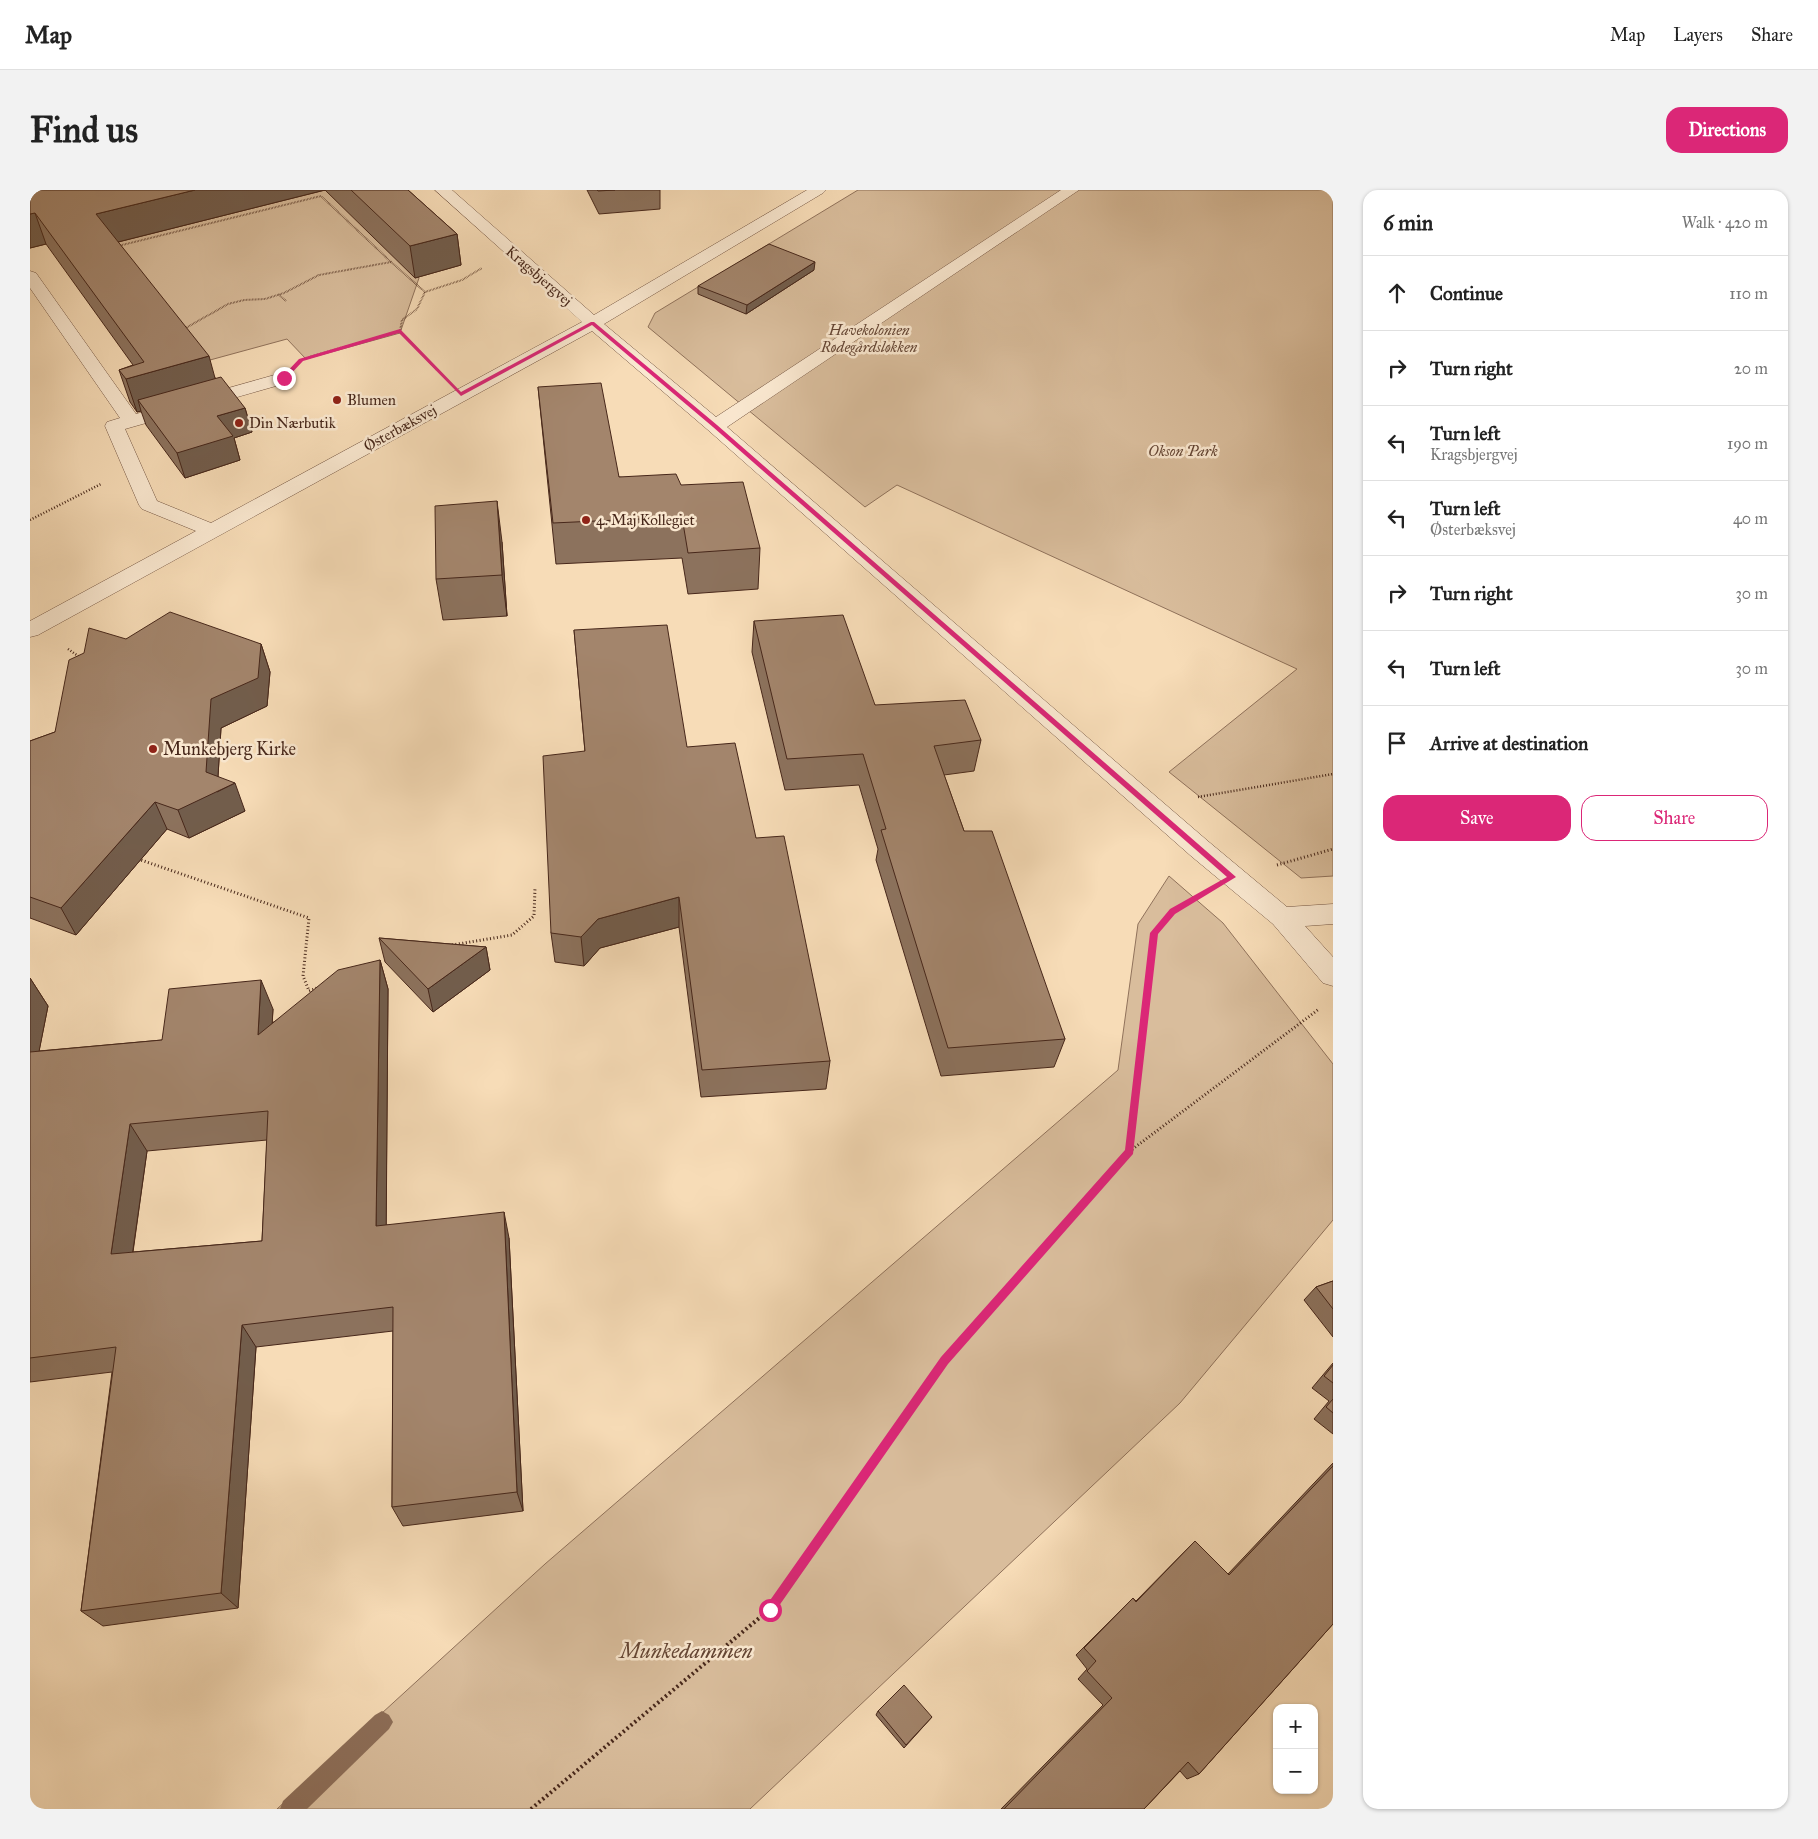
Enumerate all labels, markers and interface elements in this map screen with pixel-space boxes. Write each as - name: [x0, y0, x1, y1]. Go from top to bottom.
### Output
- text: Map: [25, 20, 72, 50]
- text: Map: [1610, 24, 1645, 46]
- text: Layers: [1673, 24, 1723, 46]
- text: Share: [1751, 24, 1793, 46]
- button: Directions: [1666, 107, 1788, 153]
- text: Find us: [30, 109, 138, 152]
- text: 6 min: [1383, 210, 1433, 236]
- text: Walk · 420 m: [1682, 213, 1768, 232]
- street label: Kragsbjergvej: [502, 242, 576, 310]
- icon: ahead: [1383, 279, 1411, 307]
- text: Continue: [1430, 282, 1503, 305]
- text: 110 m: [1729, 284, 1768, 303]
- park label: Havekolonien Rødegårdsløkken: [820, 321, 917, 356]
- icon: right: [1383, 354, 1411, 382]
- text: Turn right: [1430, 357, 1513, 380]
- text: 20 m: [1734, 359, 1768, 378]
- route end: [273, 367, 296, 390]
- place label: Blumen: [347, 391, 396, 409]
- marker: Blumen: [331, 394, 343, 406]
- street label: Østerbæksvej: [360, 401, 440, 455]
- place label: Din Nærbutik: [249, 414, 336, 432]
- marker: Din Nærbutik: [233, 417, 245, 429]
- text: Turn left: [1430, 422, 1500, 445]
- icon: left: [1383, 429, 1411, 457]
- text: 190 m: [1727, 434, 1768, 453]
- park label: Okson Park: [1148, 442, 1218, 460]
- text: Kragsbjergvej: [1430, 445, 1518, 464]
- text: Turn left: [1430, 497, 1500, 520]
- icon: left: [1383, 504, 1411, 532]
- text: 40 m: [1733, 509, 1768, 528]
- place label: 4. Maj Kollegiet: [596, 511, 695, 529]
- marker: 4. Maj Kollegiet: [580, 514, 592, 526]
- text: Østerbæksvej: [1430, 520, 1516, 539]
- icon: right: [1383, 579, 1411, 607]
- text: Turn right: [1430, 582, 1513, 605]
- text: 30 m: [1735, 584, 1768, 603]
- icon: left: [1383, 654, 1411, 682]
- text: Turn left: [1430, 657, 1500, 680]
- text: 30 m: [1735, 659, 1768, 678]
- icon: arrive: [1383, 729, 1411, 757]
- text: Arrive at destination: [1430, 732, 1588, 755]
- place label: Munkebjerg Kirke: [163, 738, 296, 761]
- marker: Munkebjerg Kirke: [147, 743, 159, 755]
- button: Save: [1383, 795, 1571, 841]
- button: Share: [1581, 795, 1768, 841]
- route start: [759, 1599, 782, 1622]
- park label: Munkedammen: [618, 1638, 752, 1664]
- map controls: [1273, 1704, 1318, 1794]
- button: +: [1273, 1704, 1318, 1749]
- button: −: [1273, 1749, 1318, 1794]

